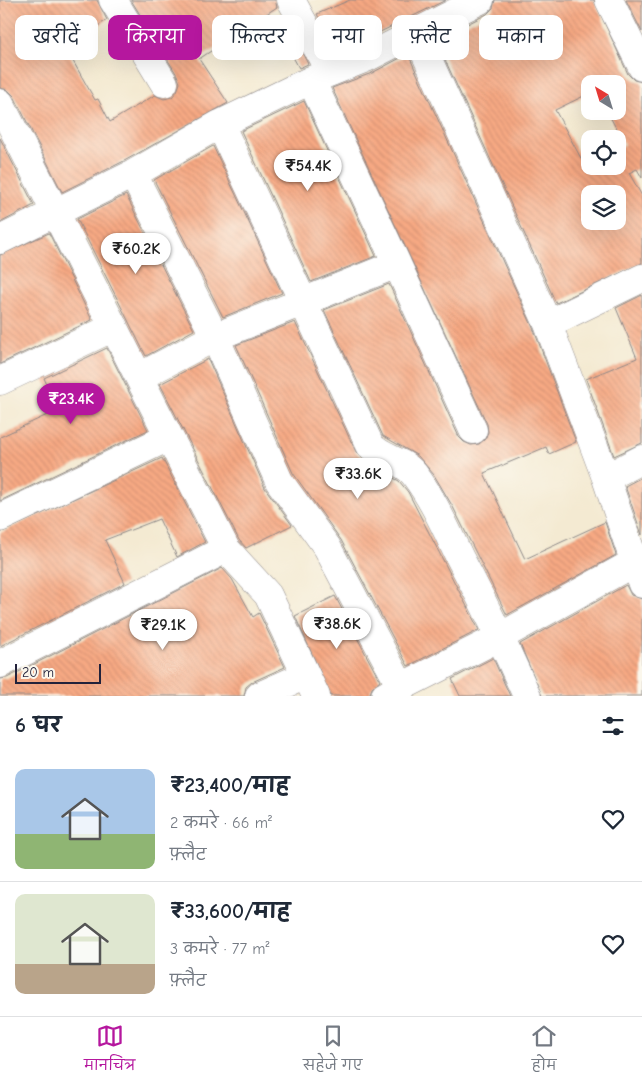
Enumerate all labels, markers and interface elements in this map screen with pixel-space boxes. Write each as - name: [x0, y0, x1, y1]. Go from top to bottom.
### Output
- chip: खरीदें: [15, 15, 98, 60]
- chip: किराया: [108, 15, 202, 60]
- chip: फ़िल्टर: [212, 15, 304, 60]
- chip: नया: [314, 15, 382, 60]
- chip: फ़्लैट: [392, 15, 469, 60]
- chip: मकान: [479, 15, 563, 60]
- north arrow: [581, 75, 626, 120]
- map controls: [581, 75, 626, 230]
- button: locate: [581, 130, 626, 175]
- pin: ₹54.4K: [267, 150, 349, 192]
- text: ₹54.4K: [285, 157, 331, 175]
- button: layers: [581, 185, 626, 230]
- pin: ₹60.2K: [95, 232, 177, 275]
- text: ₹60.2K: [112, 240, 160, 258]
- pin: ₹23.4K: [30, 382, 112, 425]
- text: ₹23.4K: [48, 390, 94, 408]
- pin: ₹33.6K: [317, 458, 399, 500]
- text: ₹33.6K: [334, 465, 382, 483]
- pin: ₹29.1K: [122, 608, 204, 651]
- pin: ₹38.6K: [296, 608, 378, 650]
- text: ₹38.6K: [313, 615, 361, 633]
- text: ₹29.1K: [140, 616, 186, 634]
- scale bar: [15, 661, 101, 684]
- text: 20 m: [22, 664, 54, 681]
- icon: filters: [599, 712, 627, 740]
- text: 6 घर: [15, 713, 61, 737]
- text: ₹23,400/माह: [170, 773, 289, 797]
- icon: home: [55, 789, 115, 849]
- icon: heart: [599, 805, 627, 833]
- text: 2 कमरे · 66 m²: [170, 814, 272, 832]
- text: फ़्लैट: [170, 846, 206, 864]
- text: ₹33,600/माह: [170, 899, 290, 923]
- icon: home: [55, 914, 115, 974]
- icon: heart: [599, 930, 627, 958]
- text: 3 कमरे · 77 m²: [170, 940, 270, 958]
- text: फ़्लैट: [170, 972, 206, 990]
- tab: मानचित्र: [84, 1022, 135, 1081]
- tab: सहेजे गए: [303, 1022, 362, 1081]
- tab: होम: [530, 1022, 558, 1081]

